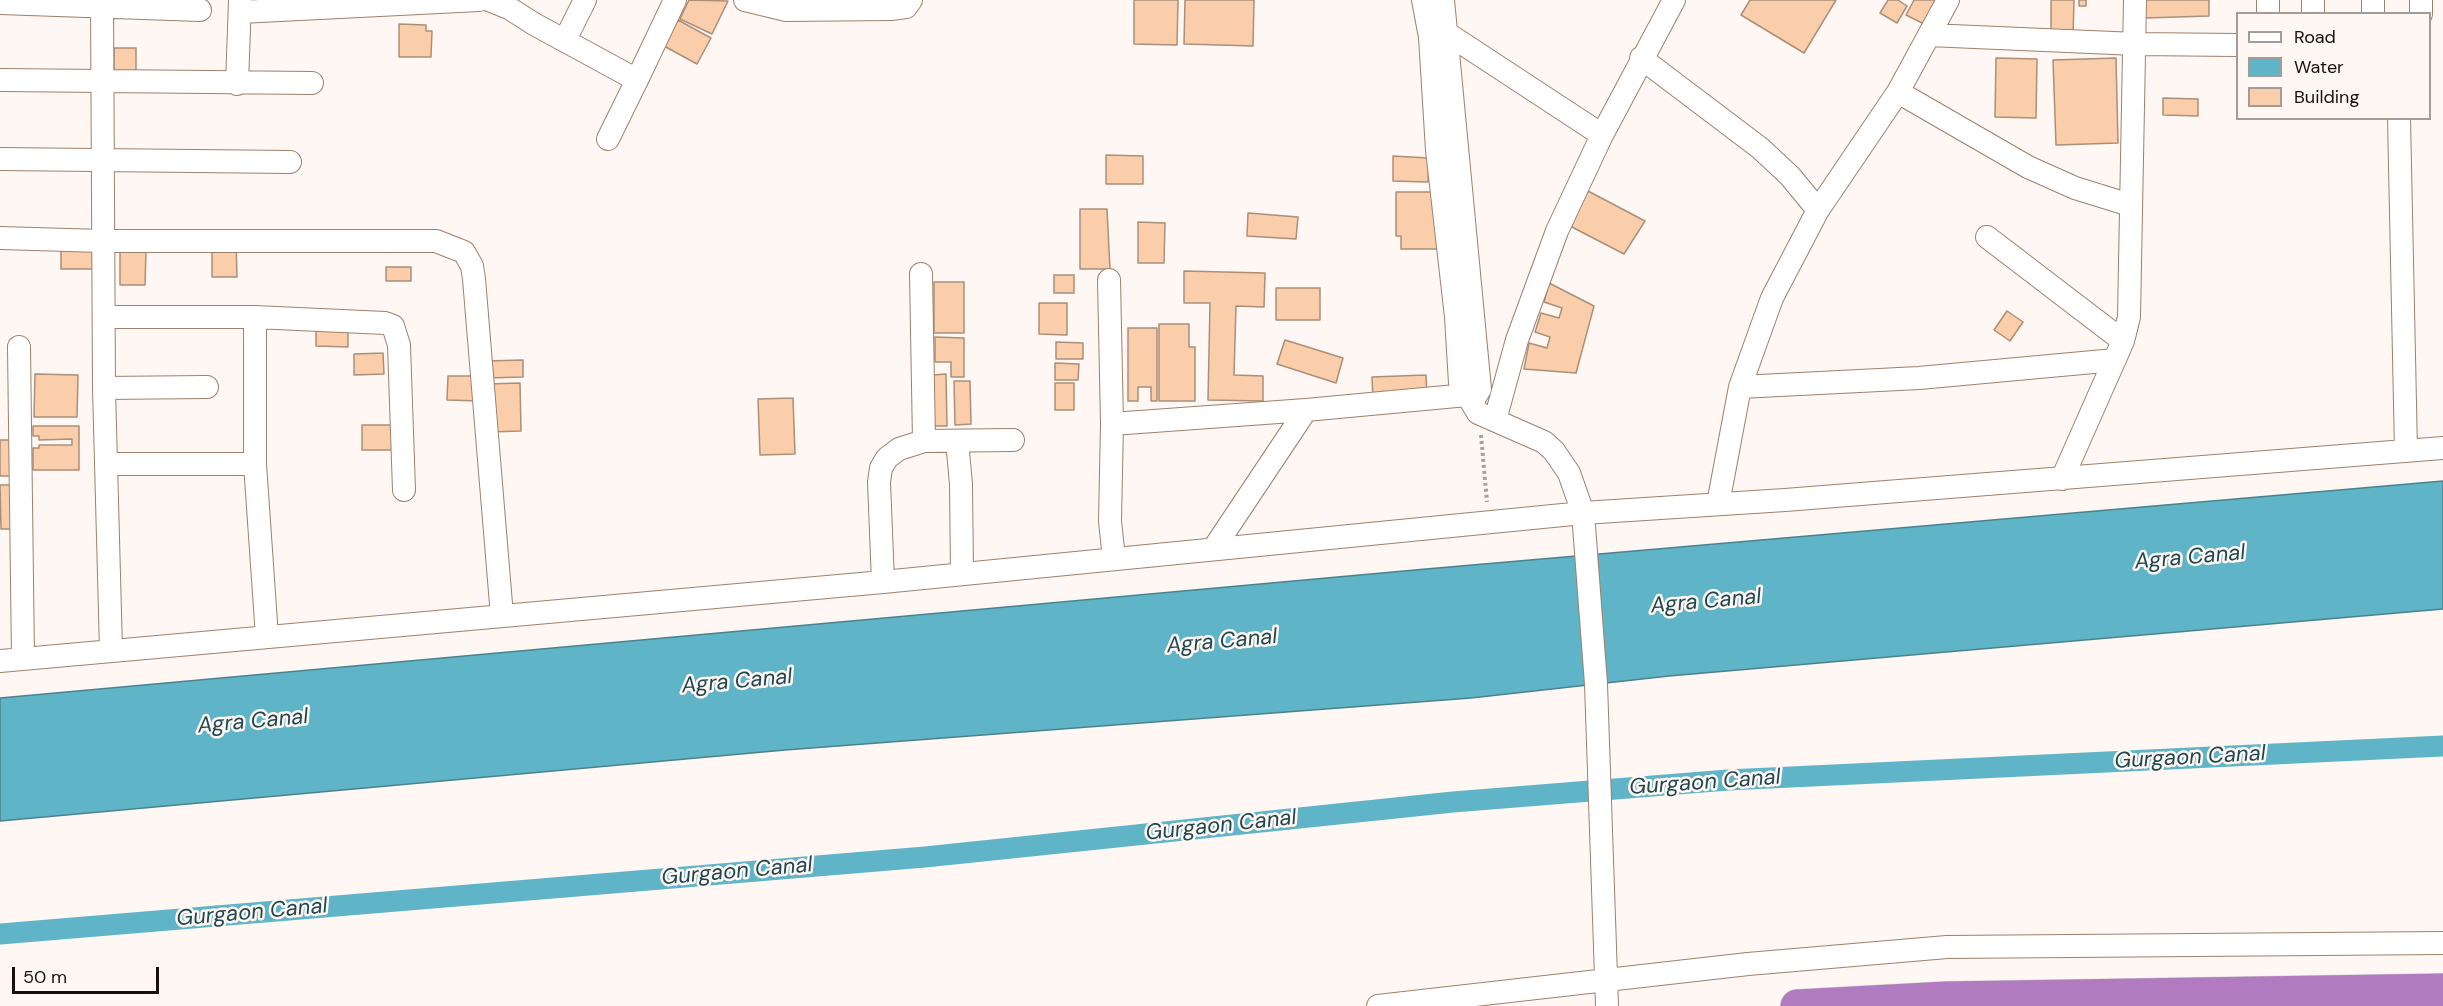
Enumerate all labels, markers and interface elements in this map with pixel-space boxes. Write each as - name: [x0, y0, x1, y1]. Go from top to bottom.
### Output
- legend: [2236, 12, 2431, 120]
- text: Road: [2294, 25, 2336, 49]
- text: Water: [2294, 55, 2344, 79]
- text: Building: [2294, 85, 2359, 109]
- water label: Agra Canal: [2134, 540, 2246, 576]
- water label: Agra Canal: [1650, 584, 1762, 620]
- water label: Agra Canal: [1166, 624, 1278, 660]
- water label: Agra Canal: [681, 664, 793, 700]
- water label: Agra Canal: [197, 704, 309, 740]
- water label: Gurgaon Canal: [2114, 741, 2266, 775]
- water label: Gurgaon Canal: [1629, 765, 1781, 801]
- water label: Gurgaon Canal: [1144, 805, 1298, 847]
- water label: Gurgaon Canal: [660, 852, 814, 892]
- water label: Gurgaon Canal: [175, 893, 329, 933]
- scale bar: [15, 955, 162, 993]
- text: 50 m: [23, 965, 67, 989]

